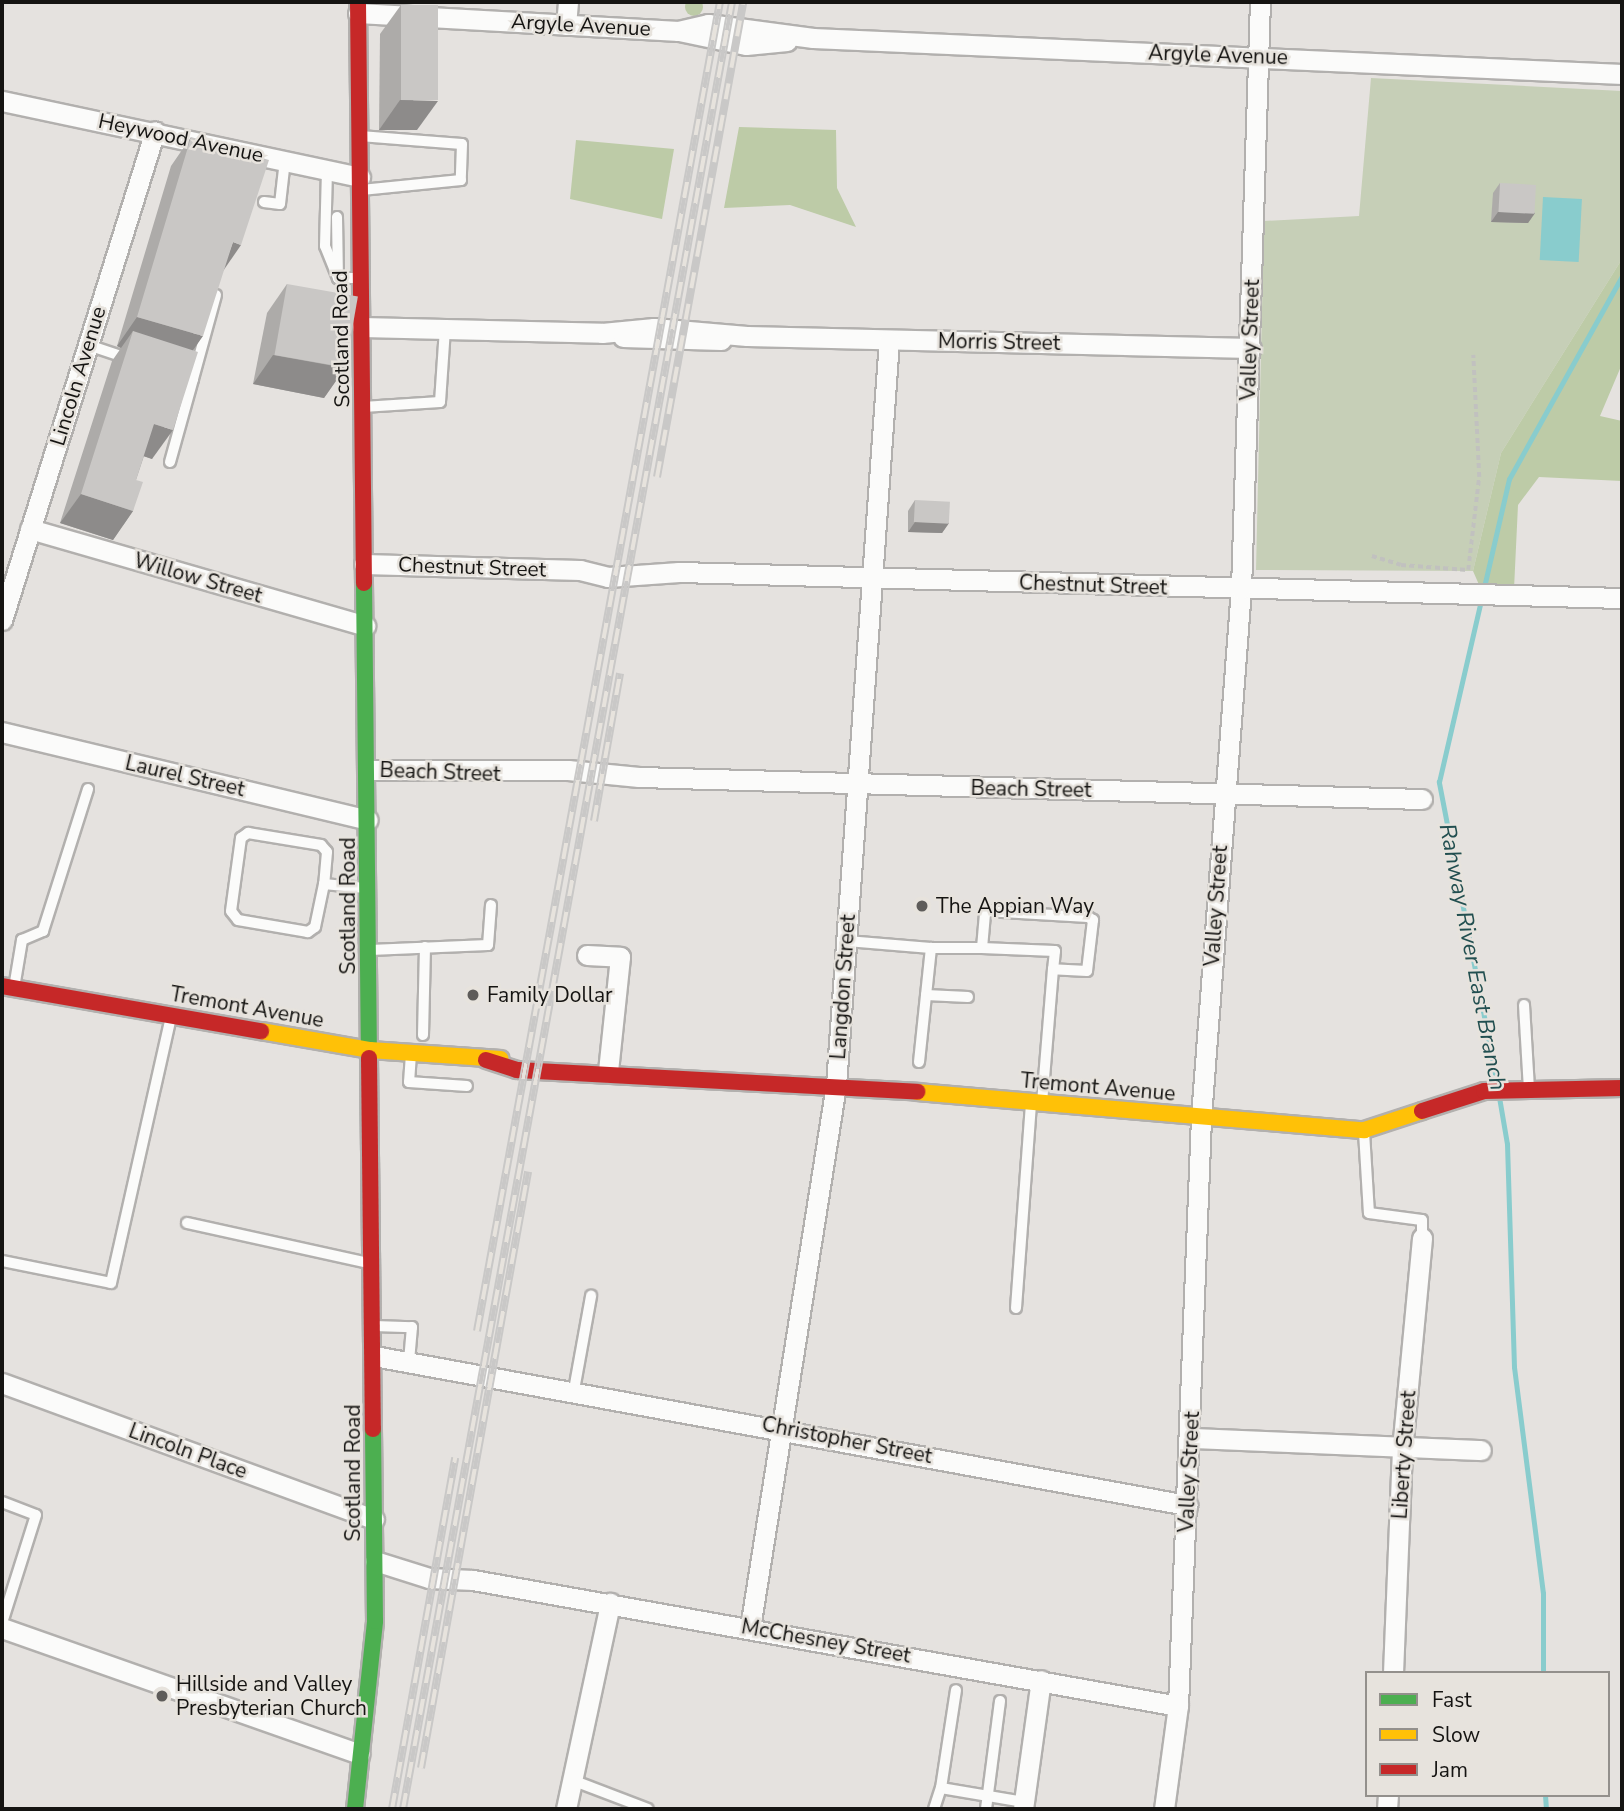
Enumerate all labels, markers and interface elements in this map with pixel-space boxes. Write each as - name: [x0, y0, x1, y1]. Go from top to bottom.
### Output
- street label: Argyle Avenue: [510, 9, 652, 41]
- street label: Argyle Avenue: [1148, 40, 1288, 70]
- street label: Heywood Avenue: [96, 108, 266, 168]
- street label: Scotland Road: [327, 270, 355, 408]
- street label: Valley Street: [1235, 279, 1265, 401]
- street label: Lincoln Avenue: [45, 303, 111, 449]
- street label: Morris Street: [938, 328, 1060, 356]
- street label: Willow Street: [131, 548, 265, 608]
- street label: Chestnut Street: [397, 552, 547, 582]
- street label: Chestnut Street: [1018, 570, 1168, 600]
- street label: Laurel Street: [123, 750, 247, 802]
- street label: Beach Street: [379, 757, 501, 787]
- street label: Beach Street: [970, 775, 1092, 803]
- water label: Rahway River East Branch: [1433, 821, 1511, 1093]
- street label: Scotland Road: [335, 837, 361, 975]
- street label: Valley Street: [1199, 845, 1233, 967]
- place label: The Appian Way: [936, 893, 1094, 919]
- marker: The Appian Way: [914, 898, 930, 914]
- street label: Langdon Street: [825, 914, 861, 1060]
- street label: Tremont Avenue: [168, 981, 326, 1033]
- place label: Family Dollar: [487, 982, 613, 1008]
- marker: Family Dollar: [465, 987, 481, 1003]
- street label: Tremont Avenue: [1020, 1068, 1176, 1106]
- street label: Liberty Street: [1387, 1390, 1421, 1520]
- street label: Scotland Road: [340, 1404, 366, 1542]
- street label: Christopher Street: [760, 1411, 934, 1469]
- street label: Valley Street: [1173, 1411, 1205, 1533]
- street label: Lincoln Place: [125, 1418, 251, 1484]
- street label: McChesney Street: [739, 1614, 913, 1668]
- place label: Hillside and Valley Presbyterian Church: [176, 1671, 367, 1721]
- legend: [1365, 1671, 1610, 1797]
- text: Fast: [1432, 1686, 1472, 1714]
- marker: Hillside and Valley Presbyterian Church: [154, 1688, 170, 1704]
- text: Slow: [1432, 1721, 1480, 1749]
- text: Jam: [1432, 1756, 1468, 1784]

